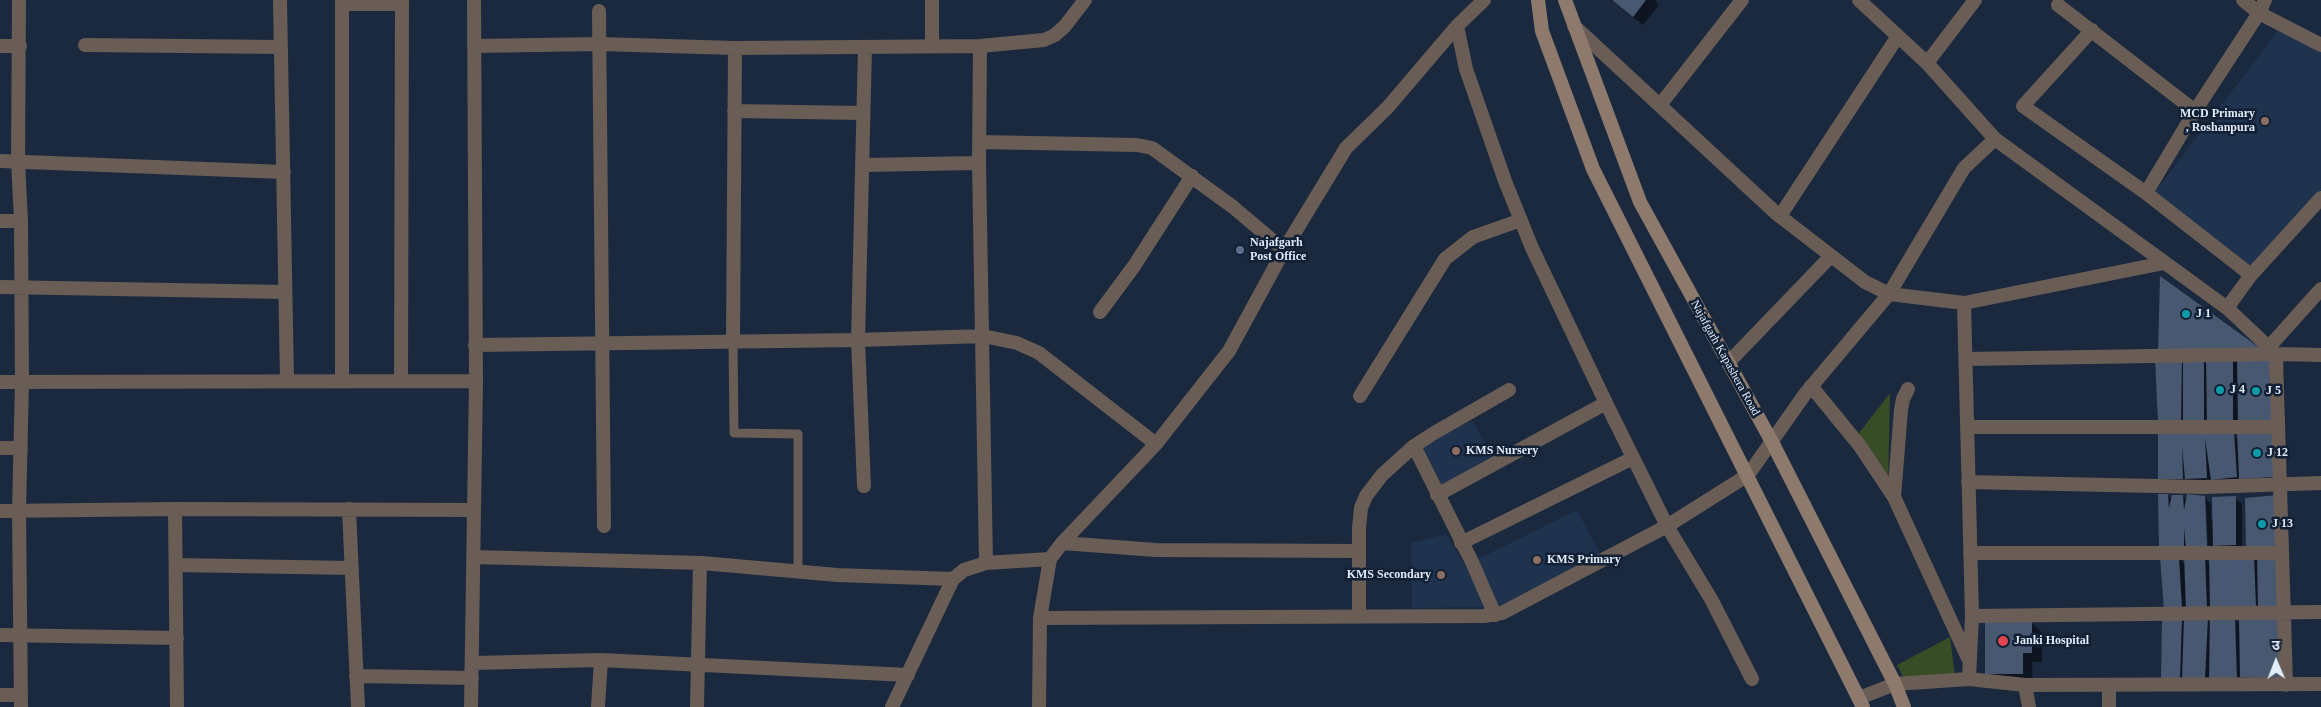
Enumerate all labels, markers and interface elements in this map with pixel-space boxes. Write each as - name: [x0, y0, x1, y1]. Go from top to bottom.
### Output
- place label: MCD Primary , Roshanpura: [2176, 107, 2255, 135]
- marker: MCD Primary , Roshanpura: [2259, 115, 2271, 127]
- place label: Najafgarh Post Office: [1250, 236, 1315, 264]
- marker: Najafgarh Post Office: [1234, 244, 1246, 256]
- street label: Najafgarh Kapashera Road: [1682, 288, 1768, 428]
- place label: J 1: [2196, 307, 2210, 321]
- marker: J 1: [2180, 308, 2192, 320]
- place label: J 4: [2230, 383, 2244, 397]
- marker: J 4: [2214, 384, 2226, 396]
- place label: J 5: [2266, 384, 2280, 398]
- marker: J 5: [2250, 385, 2262, 397]
- place label: KMS Nursery: [1466, 444, 1543, 458]
- marker: KMS Nursery: [1450, 445, 1462, 457]
- place label: J 12: [2267, 446, 2288, 460]
- marker: J 12: [2251, 447, 2263, 459]
- place label: J 13: [2272, 517, 2293, 531]
- marker: J 13: [2256, 518, 2268, 530]
- place label: KMS Primary: [1547, 553, 1624, 567]
- marker: KMS Primary: [1531, 554, 1543, 566]
- place label: KMS Secondary: [1339, 568, 1431, 582]
- marker: KMS Secondary: [1435, 569, 1447, 581]
- marker: Janki Hospital: [1996, 634, 2010, 648]
- place label: Janki Hospital: [2014, 634, 2096, 648]
- north arrow: [2251, 637, 2301, 687]
- text: उ: [2271, 637, 2280, 656]

